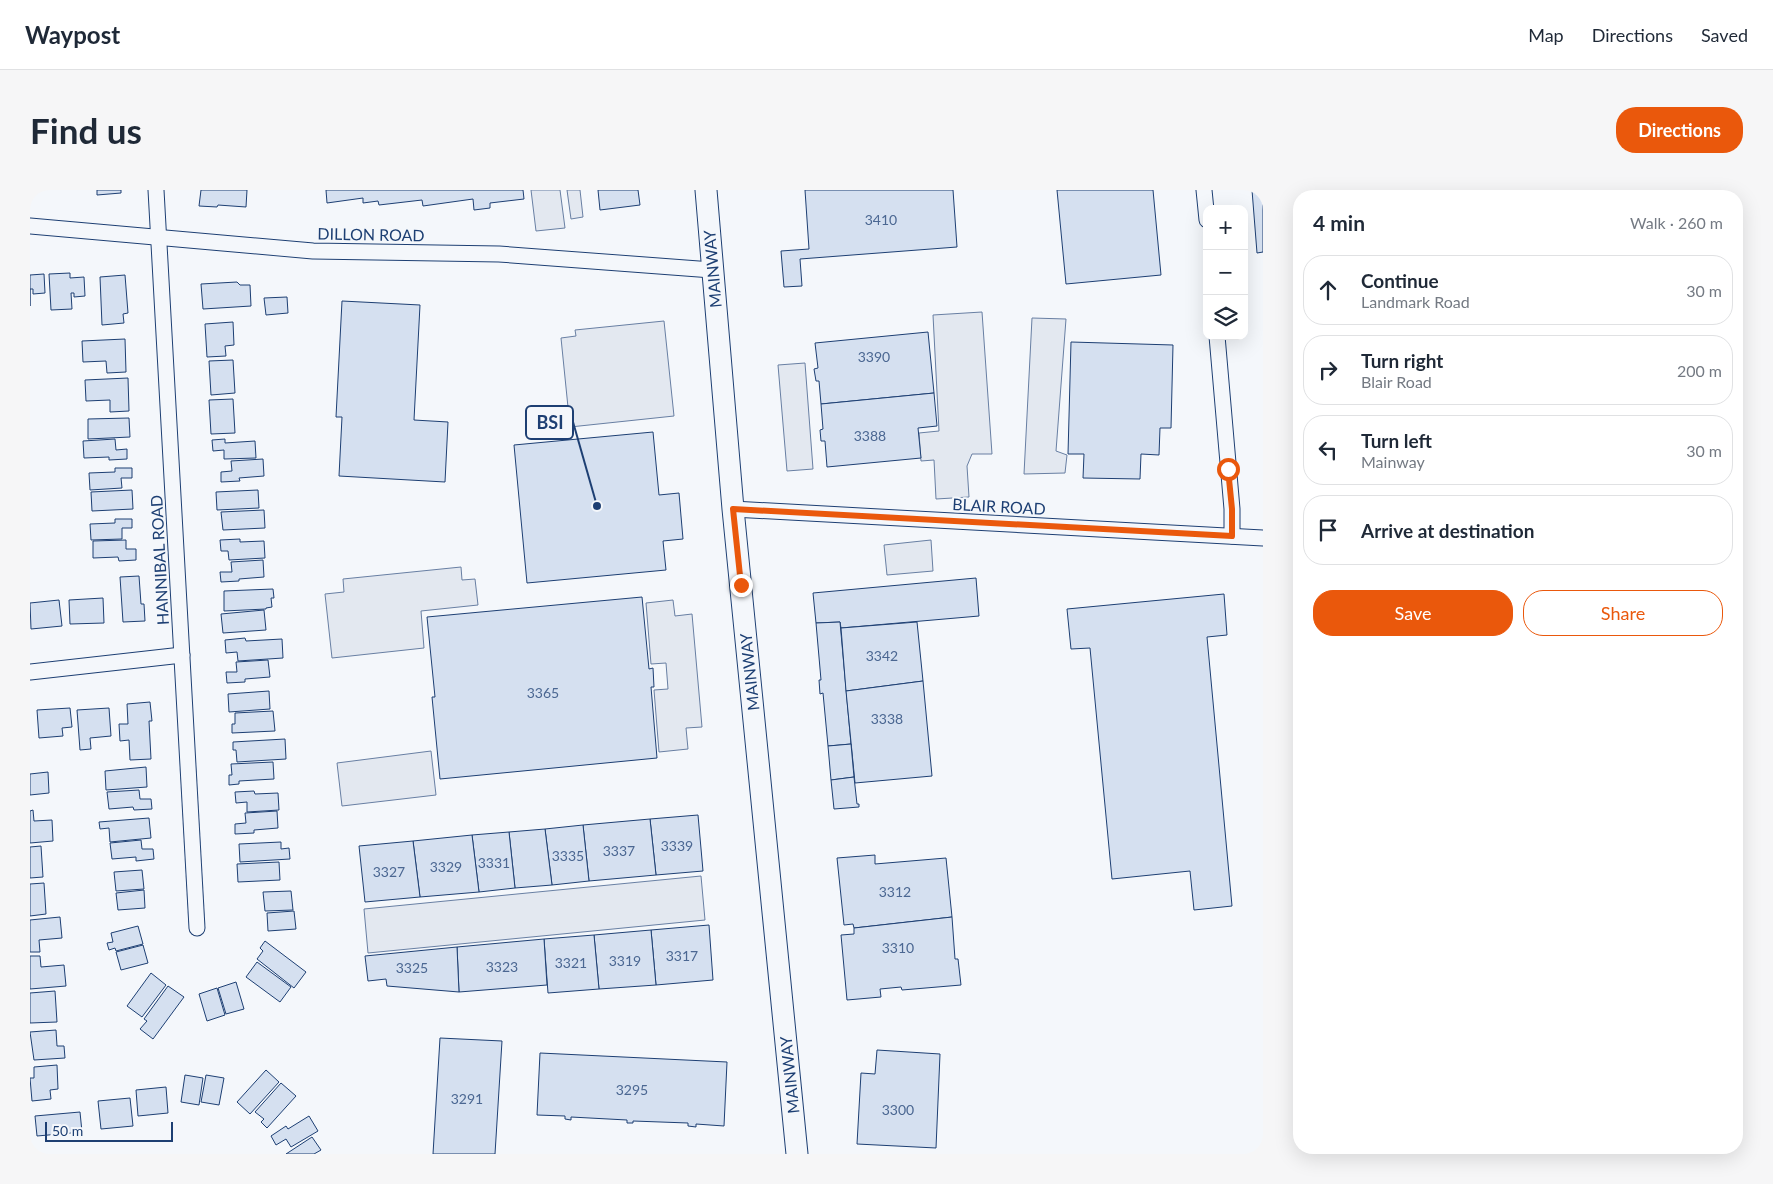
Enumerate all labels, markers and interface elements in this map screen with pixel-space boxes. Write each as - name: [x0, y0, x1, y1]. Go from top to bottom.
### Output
- text: Waypost: [25, 20, 120, 49]
- text: Map: [1528, 24, 1564, 46]
- text: Directions: [1592, 24, 1673, 46]
- text: Saved: [1701, 24, 1748, 46]
- button: Directions: [1616, 107, 1743, 153]
- text: Find us: [30, 109, 142, 151]
- map controls: [1203, 205, 1248, 340]
- button: +: [1203, 205, 1248, 250]
- text: 4 min: [1313, 210, 1365, 235]
- house number: 3410: [865, 211, 897, 228]
- text: Walk · 260 m: [1630, 213, 1723, 232]
- street label: DILLON ROAD: [317, 224, 425, 244]
- street label: MAINWAY: [699, 229, 725, 309]
- button: −: [1203, 250, 1248, 295]
- text: Continue: [1361, 269, 1439, 292]
- icon: ahead: [1314, 276, 1342, 304]
- text: 30 m: [1686, 281, 1722, 300]
- text: Landmark Road: [1361, 292, 1470, 311]
- button: layers: [1203, 295, 1248, 340]
- house number: 3390: [858, 348, 890, 365]
- text: Turn right: [1361, 349, 1443, 372]
- icon: right: [1314, 356, 1342, 384]
- text: 200 m: [1677, 361, 1722, 380]
- text: Blair Road: [1361, 372, 1432, 391]
- callout: BSI: [526, 406, 573, 439]
- text: BSI: [536, 411, 564, 433]
- house number: 3388: [854, 427, 886, 444]
- text: Turn left: [1361, 429, 1432, 452]
- icon: left: [1314, 436, 1342, 464]
- text: 30 m: [1686, 441, 1722, 460]
- text: Mainway: [1361, 452, 1425, 471]
- route start: [1217, 458, 1240, 481]
- street label: HANNIBAL ROAD: [146, 494, 172, 626]
- street label: BLAIR ROAD: [952, 494, 1046, 518]
- icon: arrive: [1314, 516, 1342, 544]
- text: Arrive at destination: [1361, 519, 1534, 542]
- route end: [730, 574, 753, 597]
- button: Save: [1313, 590, 1513, 636]
- button: Share: [1523, 590, 1723, 636]
- street label: MAINWAY: [735, 632, 763, 712]
- house number: 3342: [866, 647, 898, 664]
- house number: 3365: [527, 684, 559, 701]
- house number: 3338: [871, 710, 903, 727]
- house number: 3339: [661, 837, 693, 854]
- house number: 3337: [603, 842, 635, 859]
- house number: 3335: [552, 847, 584, 864]
- house number: 3331: [478, 854, 510, 871]
- house number: 3329: [430, 858, 462, 875]
- house number: 3327: [373, 863, 405, 880]
- house number: 3312: [879, 883, 911, 900]
- house number: 3310: [882, 939, 914, 956]
- house number: 3317: [666, 947, 698, 964]
- house number: 3319: [609, 952, 641, 969]
- house number: 3321: [555, 954, 587, 971]
- house number: 3323: [486, 958, 518, 975]
- house number: 3325: [396, 959, 428, 976]
- street label: MAINWAY: [775, 1035, 803, 1115]
- house number: 3295: [616, 1081, 648, 1098]
- house number: 3291: [451, 1090, 483, 1107]
- house number: 3300: [882, 1101, 914, 1118]
- scale bar: [45, 1119, 172, 1142]
- text: 50 m: [52, 1122, 83, 1139]

